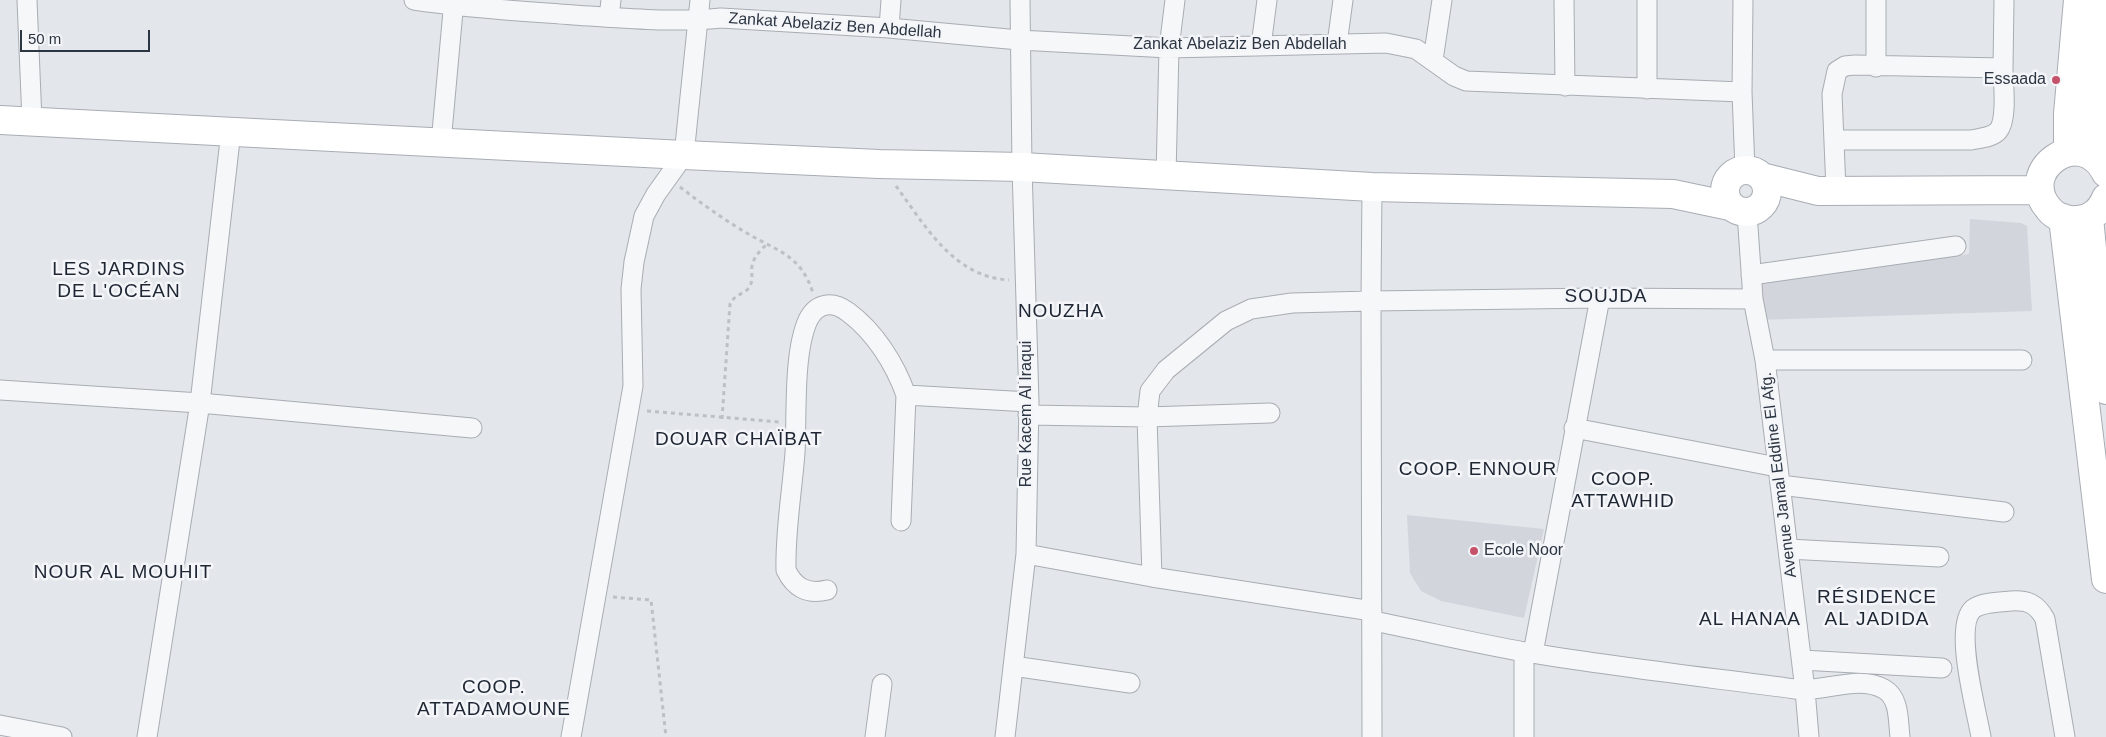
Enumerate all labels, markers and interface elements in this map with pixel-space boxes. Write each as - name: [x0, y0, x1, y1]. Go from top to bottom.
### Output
- street label: Zankat Abelaziz Ben Abdellah: [728, 9, 942, 43]
- scale bar: [22, 20, 152, 52]
- text: 50 m: [28, 30, 61, 47]
- street label: Zankat Abelaziz Ben Abdellah: [1133, 35, 1347, 55]
- place label: Essaada: [1984, 70, 2046, 90]
- marker: Essaada: [2050, 74, 2062, 86]
- district label: LES JARDINS DE L'OCÉAN: [51, 259, 187, 303]
- district label: SOUJDA: [1564, 286, 1648, 308]
- district label: NOUZHA: [1017, 301, 1105, 323]
- street label: Rue Kacem Al Iraqui: [1017, 341, 1037, 487]
- street label: Avenue Jamal Eddine El Afg.: [1757, 371, 1801, 579]
- district label: DOUAR CHAÏBAT: [653, 429, 825, 451]
- district label: COOP. ENNOUR: [1397, 459, 1559, 481]
- district label: COOP. ATTAWHID: [1570, 469, 1676, 513]
- place label: Ecole Noor: [1484, 541, 1563, 561]
- marker: Ecole Noor: [1468, 545, 1480, 557]
- district label: NOUR AL MOUHIT: [32, 562, 214, 584]
- district label: RÉSIDENCE AL JADIDA: [1816, 587, 1938, 631]
- district label: AL HANAA: [1698, 609, 1802, 631]
- district label: COOP. ATTADAMOUNE: [416, 677, 572, 721]

